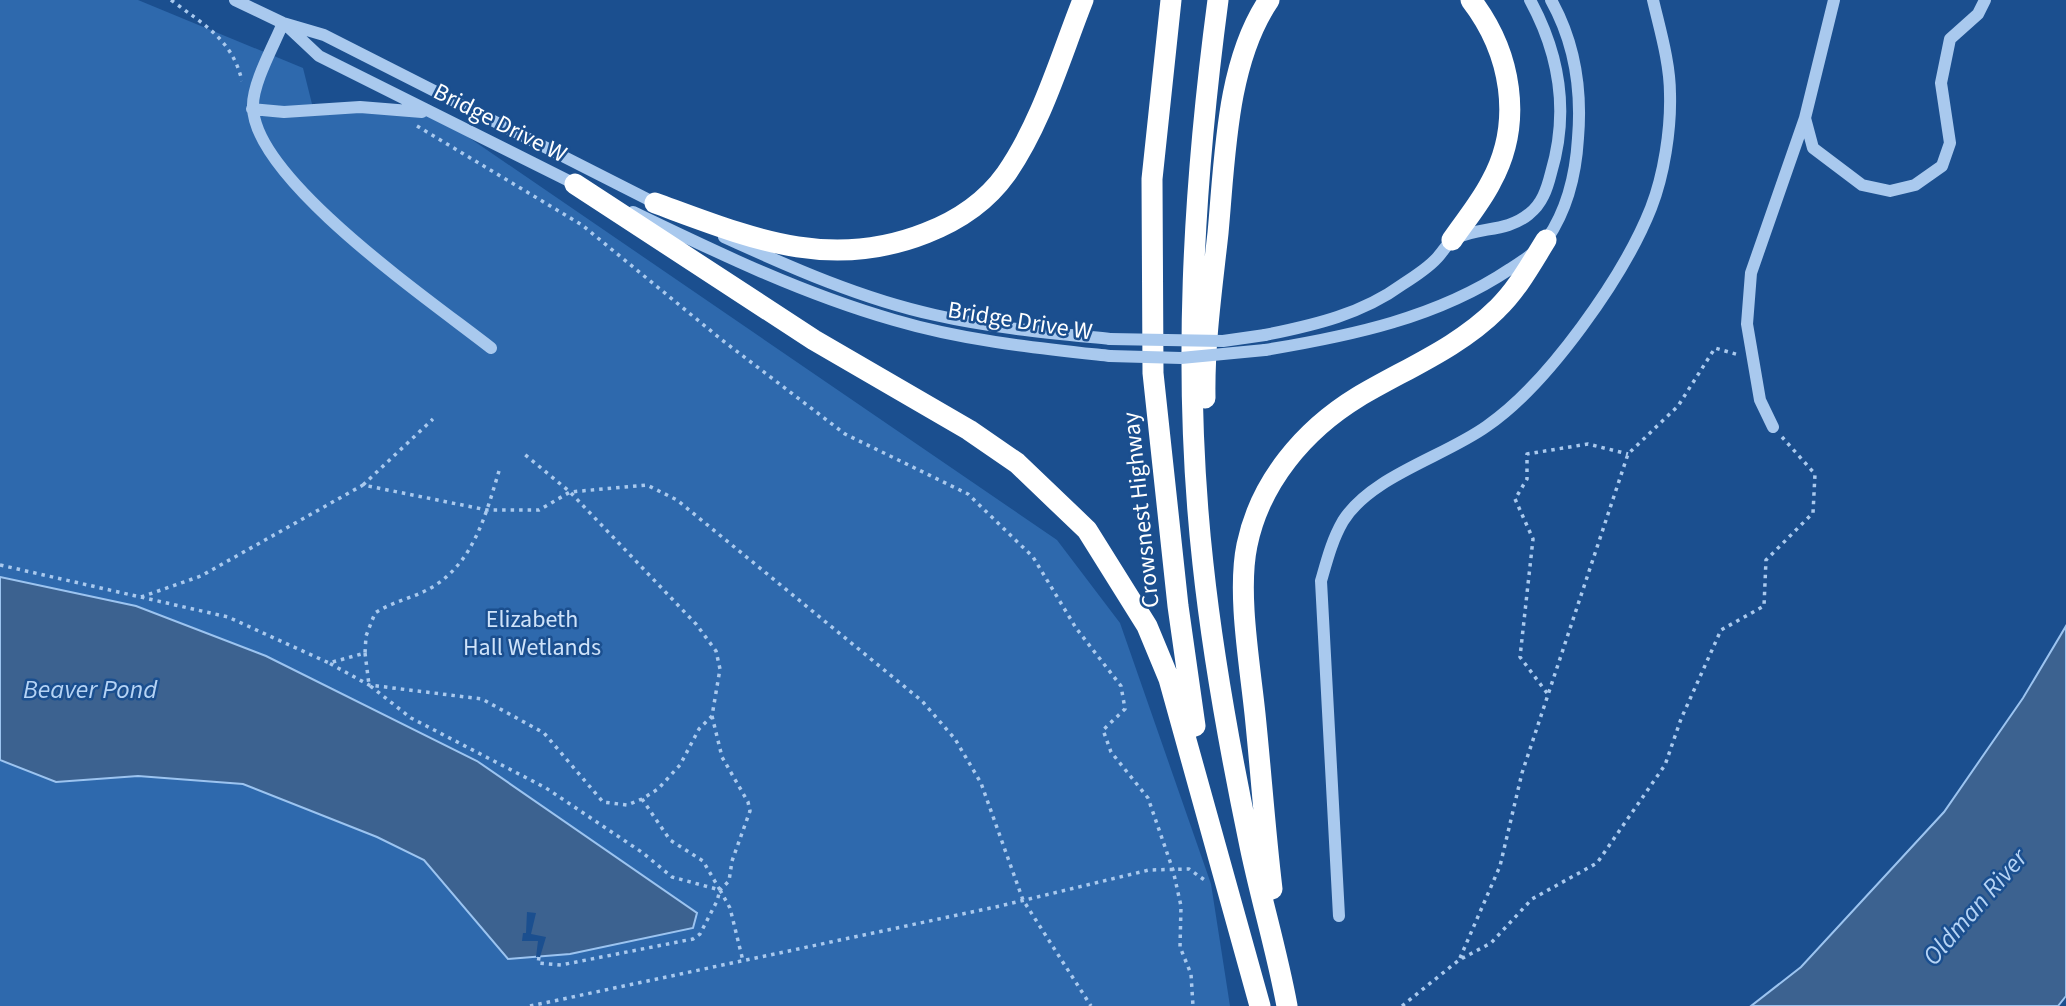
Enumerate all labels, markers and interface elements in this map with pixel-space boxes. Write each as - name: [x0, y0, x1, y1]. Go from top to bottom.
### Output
- street label: Bridge Drive W: [427, 74, 573, 172]
- street label: Bridge Drive W: [945, 292, 1095, 350]
- street label: Crowsnest Highway: [1113, 410, 1169, 610]
- park label: Elizabeth Hall Wetlands: [463, 602, 601, 665]
- water label: Beaver Pond: [23, 671, 158, 708]
- water label: Oldman River: [1914, 840, 2037, 973]

